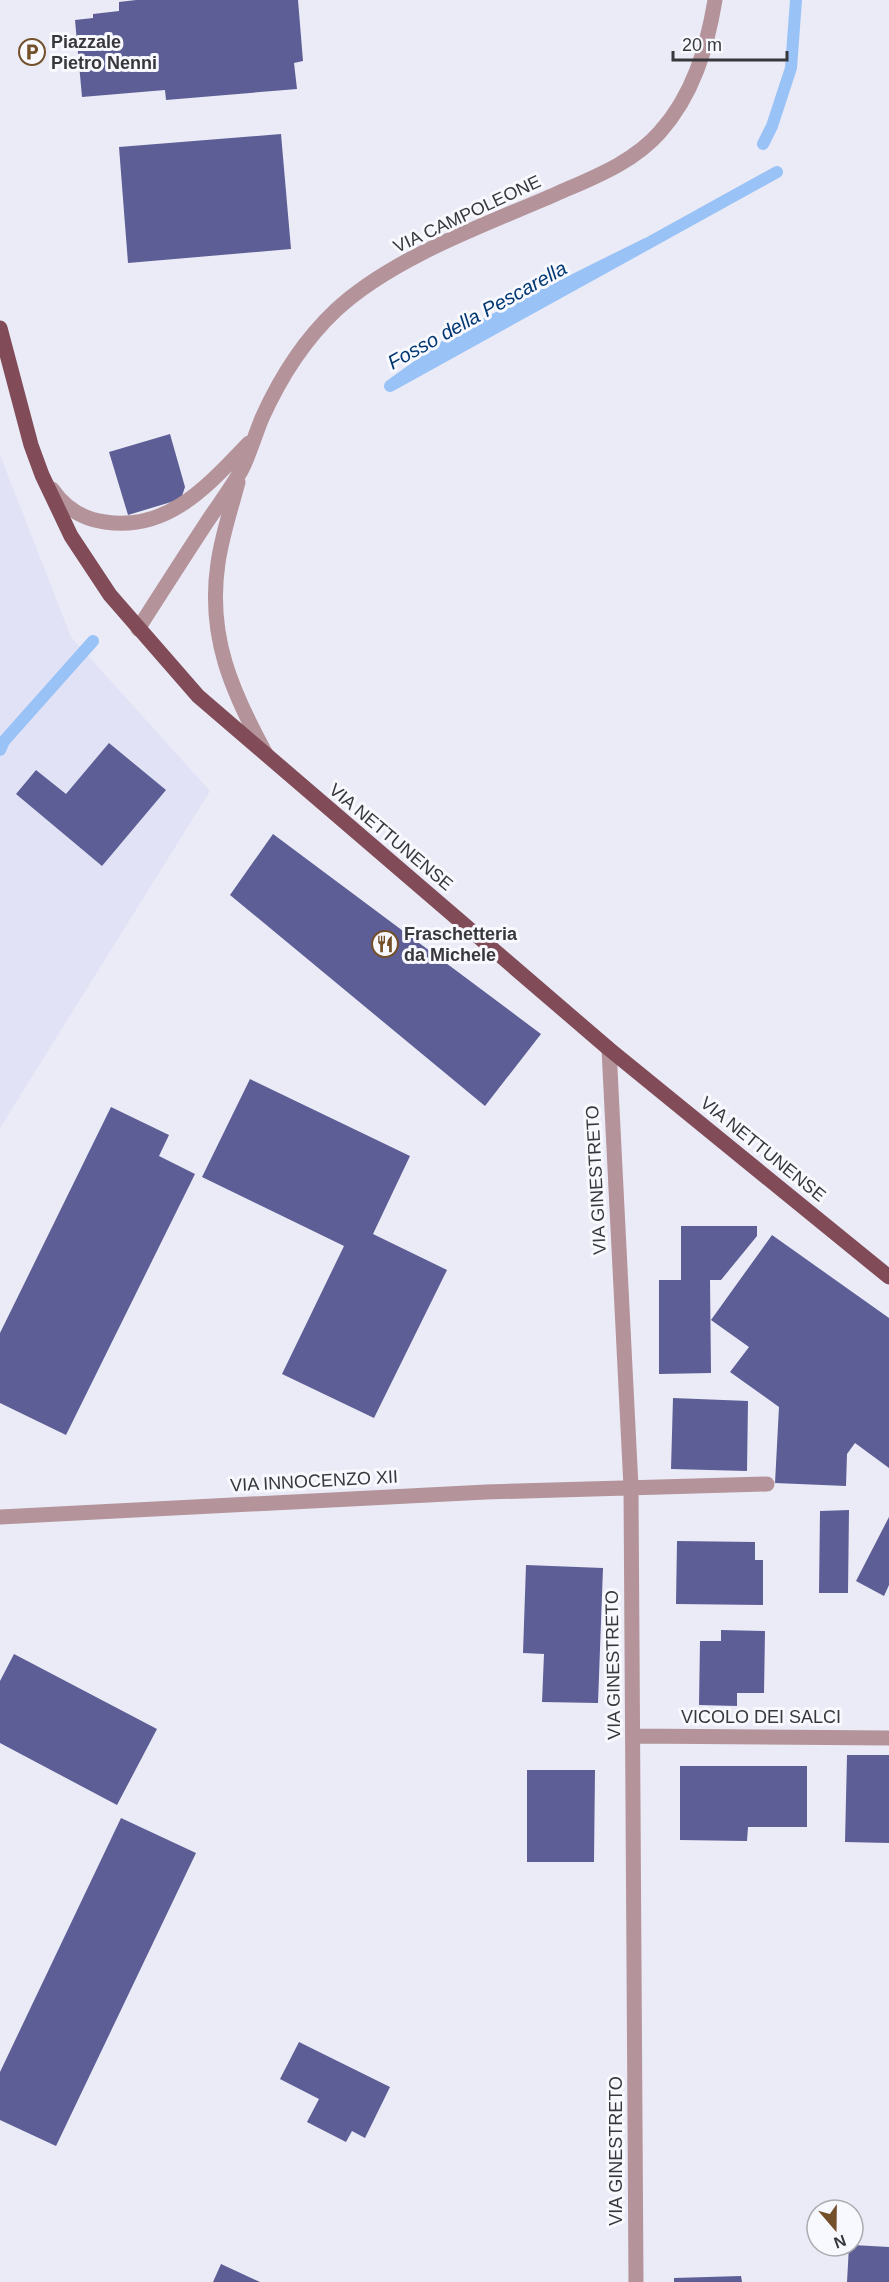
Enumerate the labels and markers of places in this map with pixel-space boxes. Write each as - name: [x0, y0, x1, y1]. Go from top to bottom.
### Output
- place label: Piazzale Pietro Nenni: [51, 32, 157, 73]
- parking icon: Piazzale Pietro Nenni: [17, 37, 47, 67]
- place label: Fraschetteria da Michele: [404, 924, 518, 965]
- restaurant icon: Fraschetteria da Michele: [370, 929, 400, 959]

